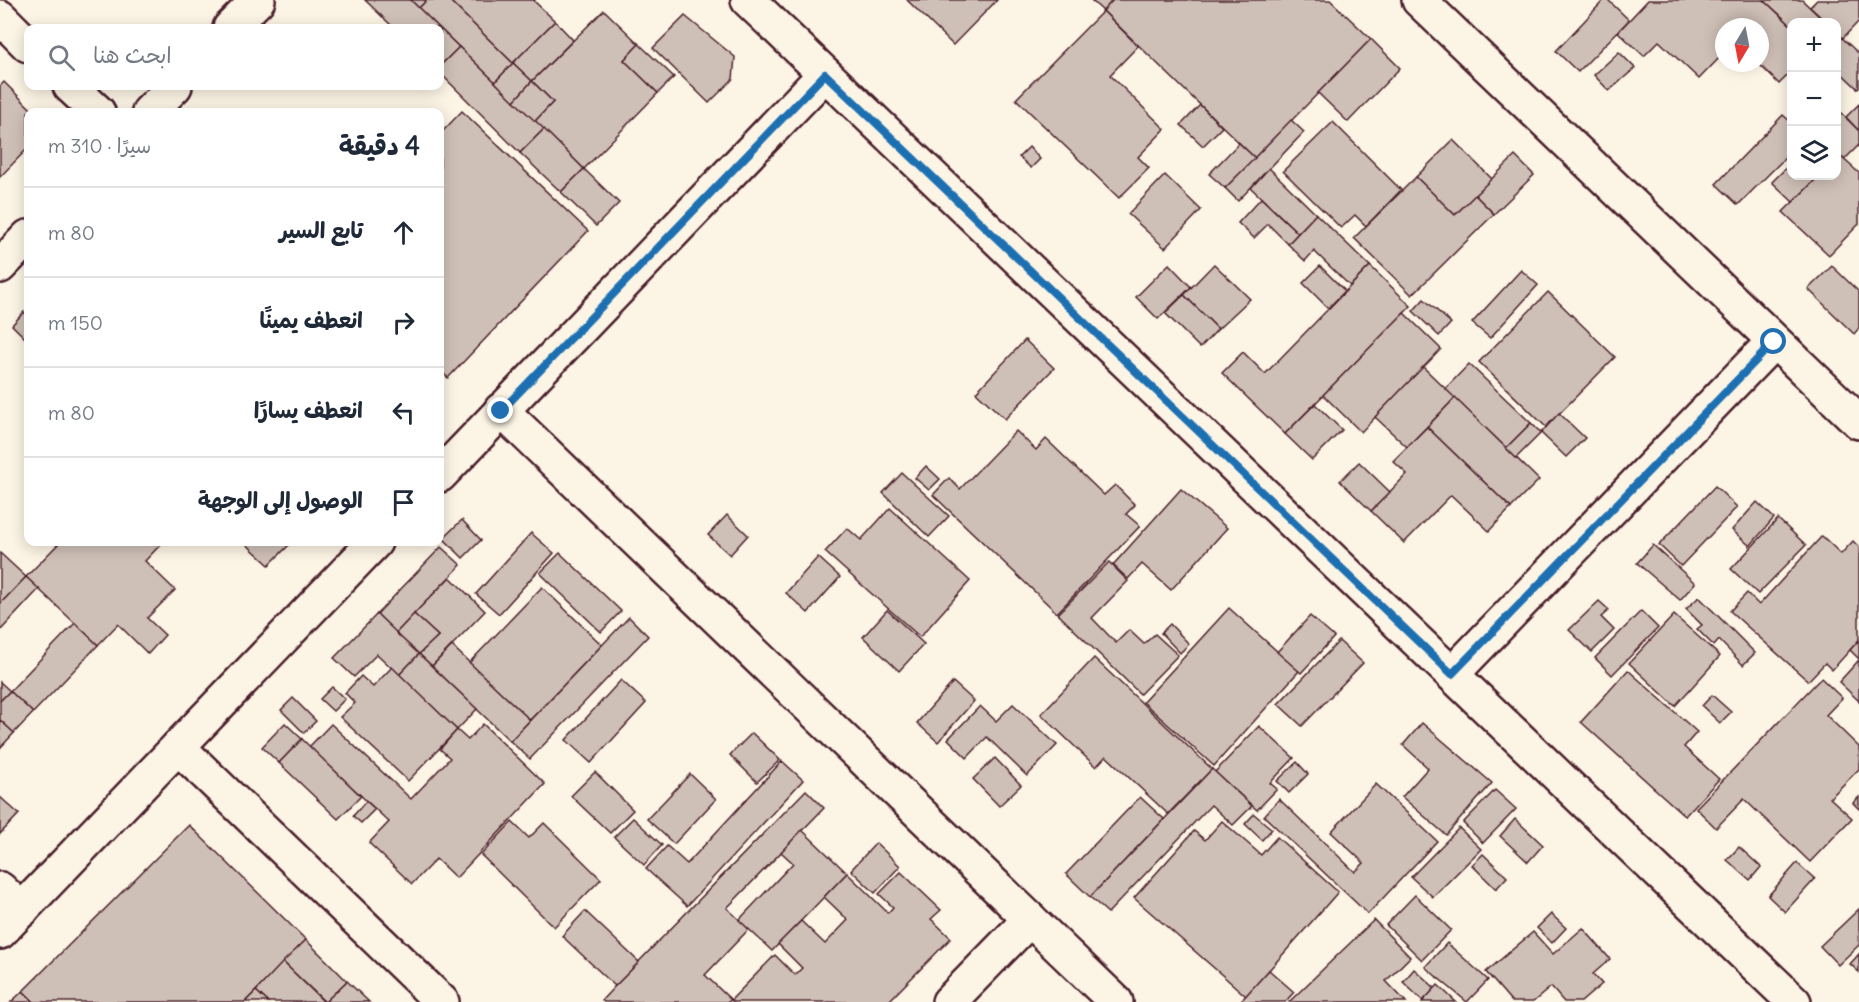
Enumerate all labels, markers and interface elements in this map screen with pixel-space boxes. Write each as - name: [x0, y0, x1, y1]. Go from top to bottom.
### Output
- north arrow: [1715, 18, 1769, 72]
- map controls: [1787, 18, 1841, 180]
- button: +: [1787, 18, 1841, 72]
- search box: [24, 24, 444, 90]
- icon: search: [45, 41, 78, 74]
- text: ابحث هنا: [93, 41, 172, 69]
- button: −: [1787, 72, 1841, 126]
- button: layers: [1787, 126, 1841, 180]
- text: 4 دقيقة: [339, 129, 420, 162]
- text: سيرًا · 310 m: [48, 133, 151, 158]
- text: تابع السير: [279, 216, 363, 244]
- icon: ahead: [387, 216, 420, 249]
- text: 80 m: [48, 220, 95, 245]
- text: انعطف يمينًا: [260, 306, 363, 334]
- icon: right: [387, 306, 420, 339]
- text: 150 m: [48, 310, 103, 335]
- route start: [1760, 328, 1786, 354]
- text: انعطف يسارًا: [254, 396, 363, 424]
- icon: left: [387, 396, 420, 429]
- route end: [487, 397, 513, 423]
- text: 80 m: [48, 400, 95, 425]
- text: الوصول إلى الوجهة: [198, 486, 363, 514]
- icon: arrive: [387, 486, 420, 519]

